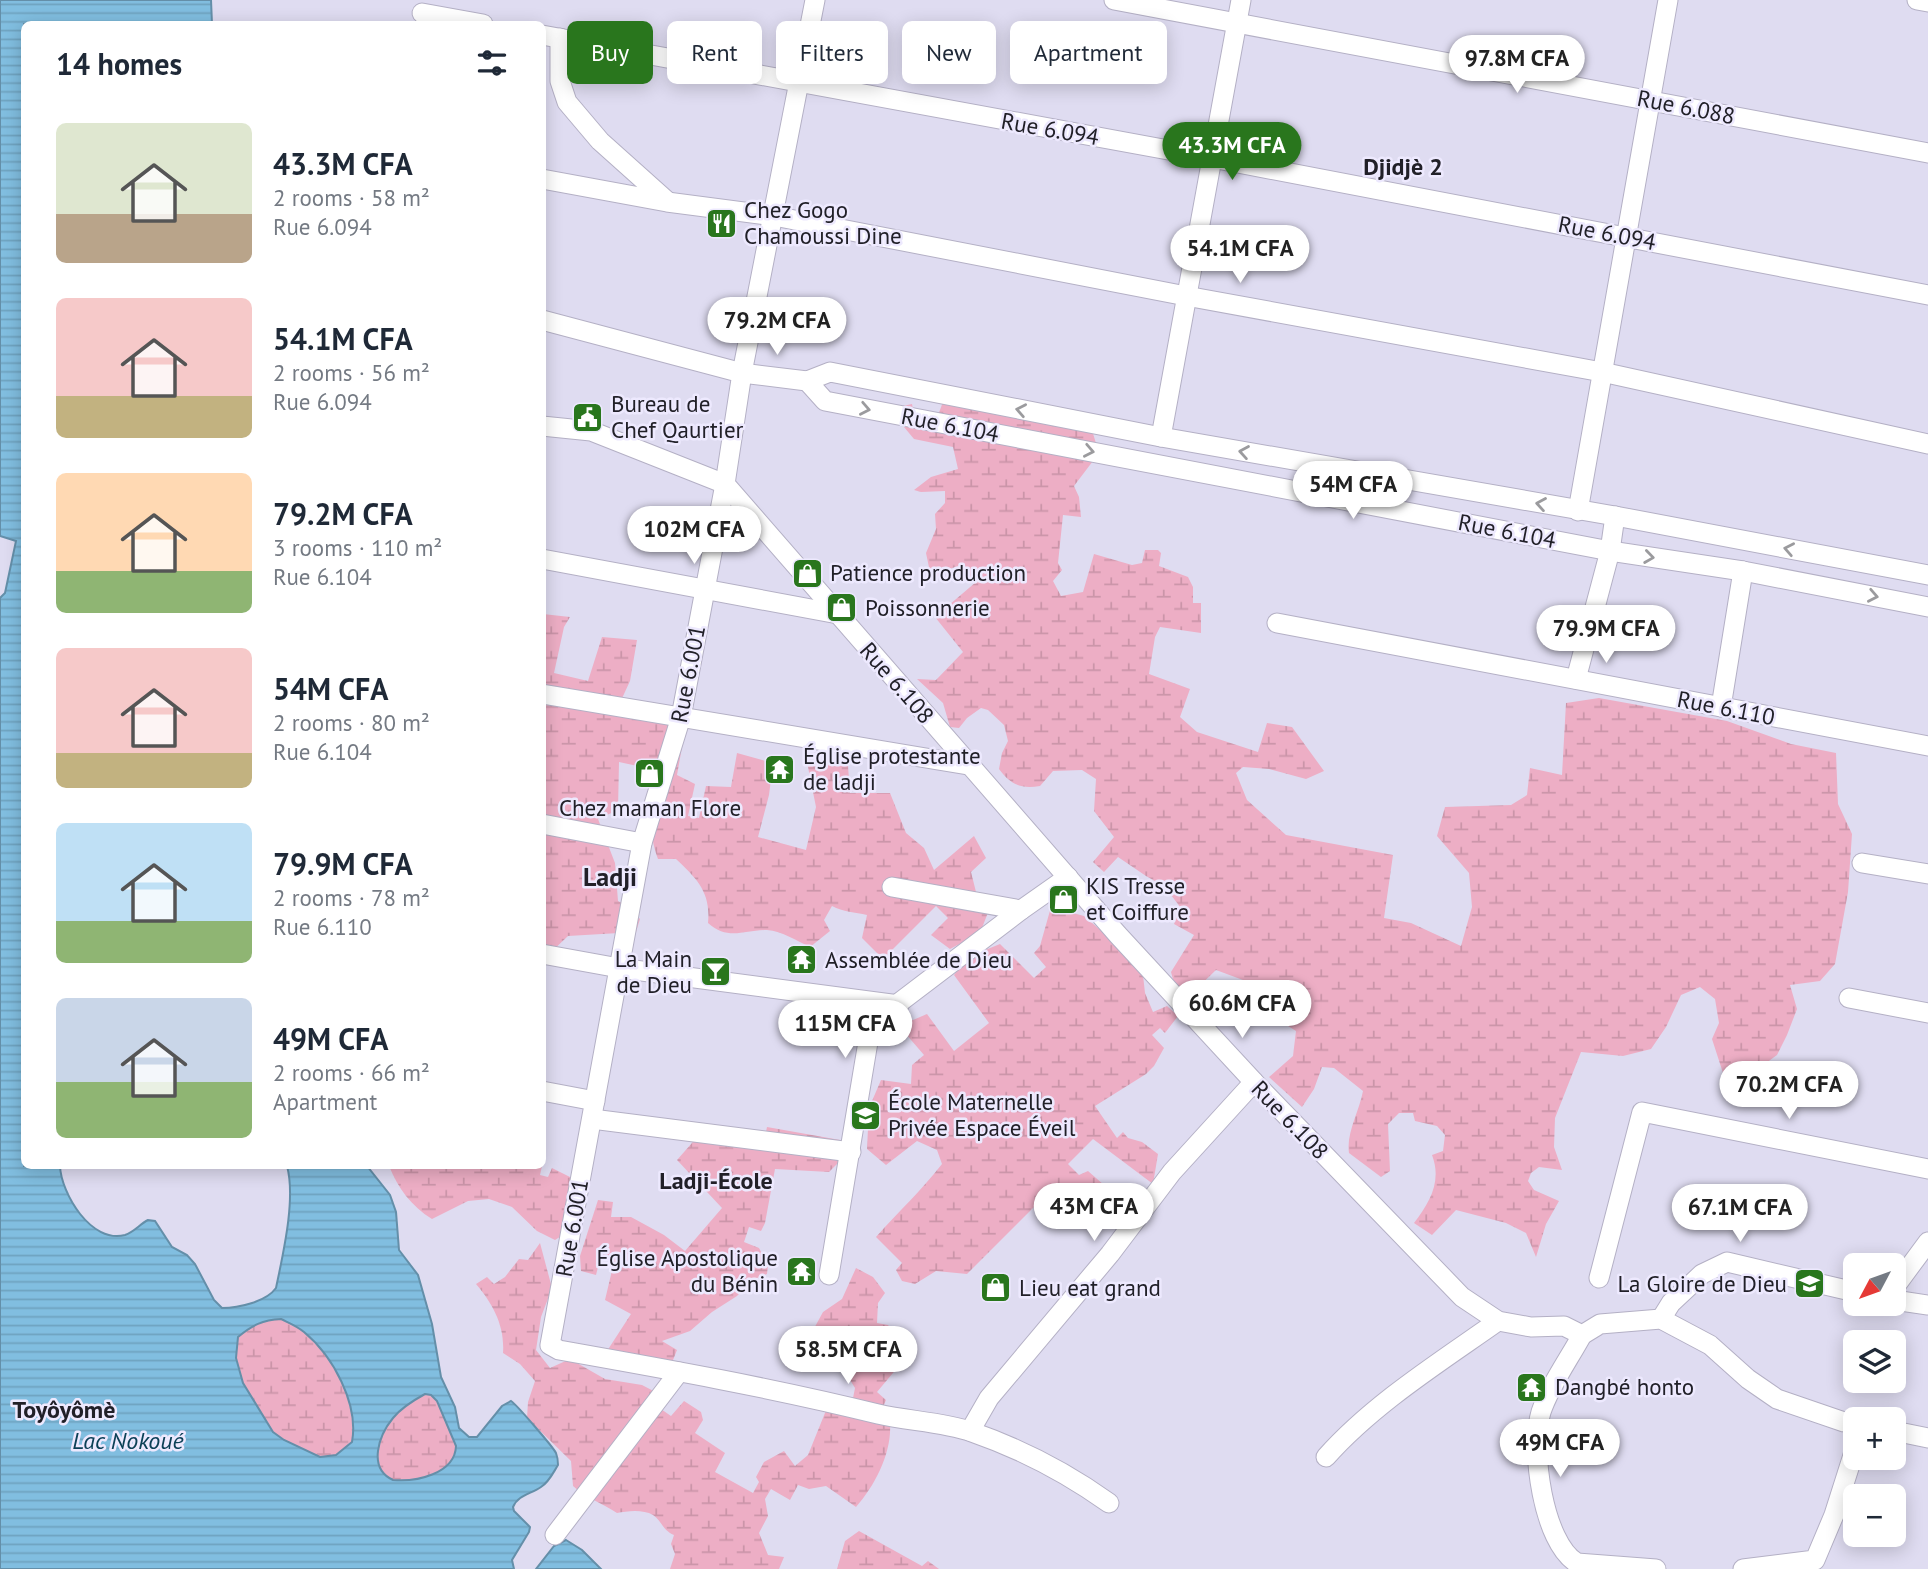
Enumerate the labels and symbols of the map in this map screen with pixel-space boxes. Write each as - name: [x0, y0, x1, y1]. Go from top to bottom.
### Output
- pin: 97.8M CFA: [1437, 36, 1597, 95]
- street label: Rue 6.088: [1635, 83, 1737, 130]
- street label: Rue 6.094: [999, 106, 1102, 151]
- pin: 43.3M CFA: [1152, 122, 1312, 182]
- district label: Djidjè 2: [1363, 151, 1443, 182]
- place label: Chez Gogo Chamoussi Dine: [744, 195, 902, 250]
- restaurant icon: Chez Gogo Chamoussi Dine: [704, 206, 738, 240]
- street label: Rue 6.094: [1556, 209, 1659, 256]
- pin: 54.1M CFA: [1160, 226, 1320, 285]
- pin: 79.2M CFA: [697, 298, 857, 357]
- place label: Bureau de Chef Qaurtier: [611, 389, 744, 444]
- public building icon: Bureau de Chef Qaurtier: [571, 400, 605, 434]
- one-way arrow: [859, 401, 871, 416]
- street label: Rue 6.104: [899, 401, 1002, 448]
- one-way arrow: [1015, 403, 1027, 418]
- one-way arrow: [1083, 443, 1095, 458]
- one-way arrow: [1238, 445, 1250, 460]
- pin: 54M CFA: [1288, 462, 1418, 521]
- one-way arrow: [1535, 497, 1547, 512]
- pin: 102M CFA: [622, 506, 766, 566]
- street label: Rue 6.104: [1456, 507, 1559, 554]
- one-way arrow: [1783, 542, 1795, 557]
- one-way arrow: [1643, 549, 1655, 564]
- shop icon: Patience production: [790, 556, 824, 590]
- place label: Patience production: [830, 558, 1026, 587]
- one-way arrow: [1867, 588, 1879, 603]
- shop icon: Poissonnerie: [825, 591, 859, 625]
- place label: Poissonnerie: [865, 593, 990, 622]
- pin: 79.9M CFA: [1526, 606, 1686, 665]
- street label: Rue 6.001: [664, 623, 711, 725]
- street label: Rue 6.108: [854, 636, 941, 729]
- street label: Rue 6.110: [1675, 684, 1777, 731]
- place label: Église protestante de ladji: [803, 741, 981, 796]
- temple icon: Église protestante de ladji: [763, 752, 797, 786]
- shop icon: Chez maman Flore: [633, 757, 667, 791]
- place label: Chez maman Flore: [559, 793, 741, 822]
- district label: Ladji: [583, 860, 637, 893]
- place label: KIS Tresse et Coiffure: [1086, 871, 1189, 926]
- shop icon: KIS Tresse et Coiffure: [1046, 882, 1080, 916]
- temple icon: Assemblée de Dieu: [785, 943, 819, 977]
- place label: La Main de Dieu: [615, 944, 692, 999]
- place label: Assemblée de Dieu: [825, 945, 1012, 974]
- bar icon: La Main de Dieu: [698, 955, 732, 989]
- pin: 60.6M CFA: [1162, 981, 1322, 1040]
- pin: 115M CFA: [773, 1000, 917, 1060]
- pin: 70.2M CFA: [1709, 1062, 1869, 1121]
- street label: Rue 6.108: [1246, 1074, 1335, 1165]
- place label: École Maternelle Privée Espace Éveil: [888, 1087, 1076, 1142]
- school or university icon: École Maternelle Privée Espace Éveil: [848, 1098, 882, 1132]
- district label: Ladji-École: [659, 1165, 773, 1196]
- street label: Rue 6.001: [549, 1177, 594, 1279]
- pin: 43M CFA: [1029, 1184, 1159, 1243]
- pin: 67.1M CFA: [1660, 1184, 1820, 1244]
- place label: Église Apostolique du Bénin: [597, 1243, 778, 1298]
- north arrow: [1843, 1253, 1906, 1316]
- temple icon: Église Apostolique du Bénin: [784, 1254, 818, 1288]
- school or university icon: La Gloire de Dieu: [1793, 1267, 1827, 1301]
- place label: La Gloire de Dieu: [1618, 1269, 1787, 1298]
- shop icon: Lieu eat grand: [979, 1271, 1013, 1305]
- place label: Lieu eat grand: [1019, 1273, 1161, 1302]
- pin: 58.5M CFA: [768, 1326, 928, 1386]
- temple icon: Dangbé honto: [1515, 1370, 1549, 1404]
- place label: Dangbé honto: [1555, 1372, 1694, 1401]
- district label: Toyôyômè: [13, 1394, 115, 1425]
- pin: 49M CFA: [1495, 1420, 1625, 1479]
- water label: Lac Nokoué: [72, 1425, 184, 1456]

